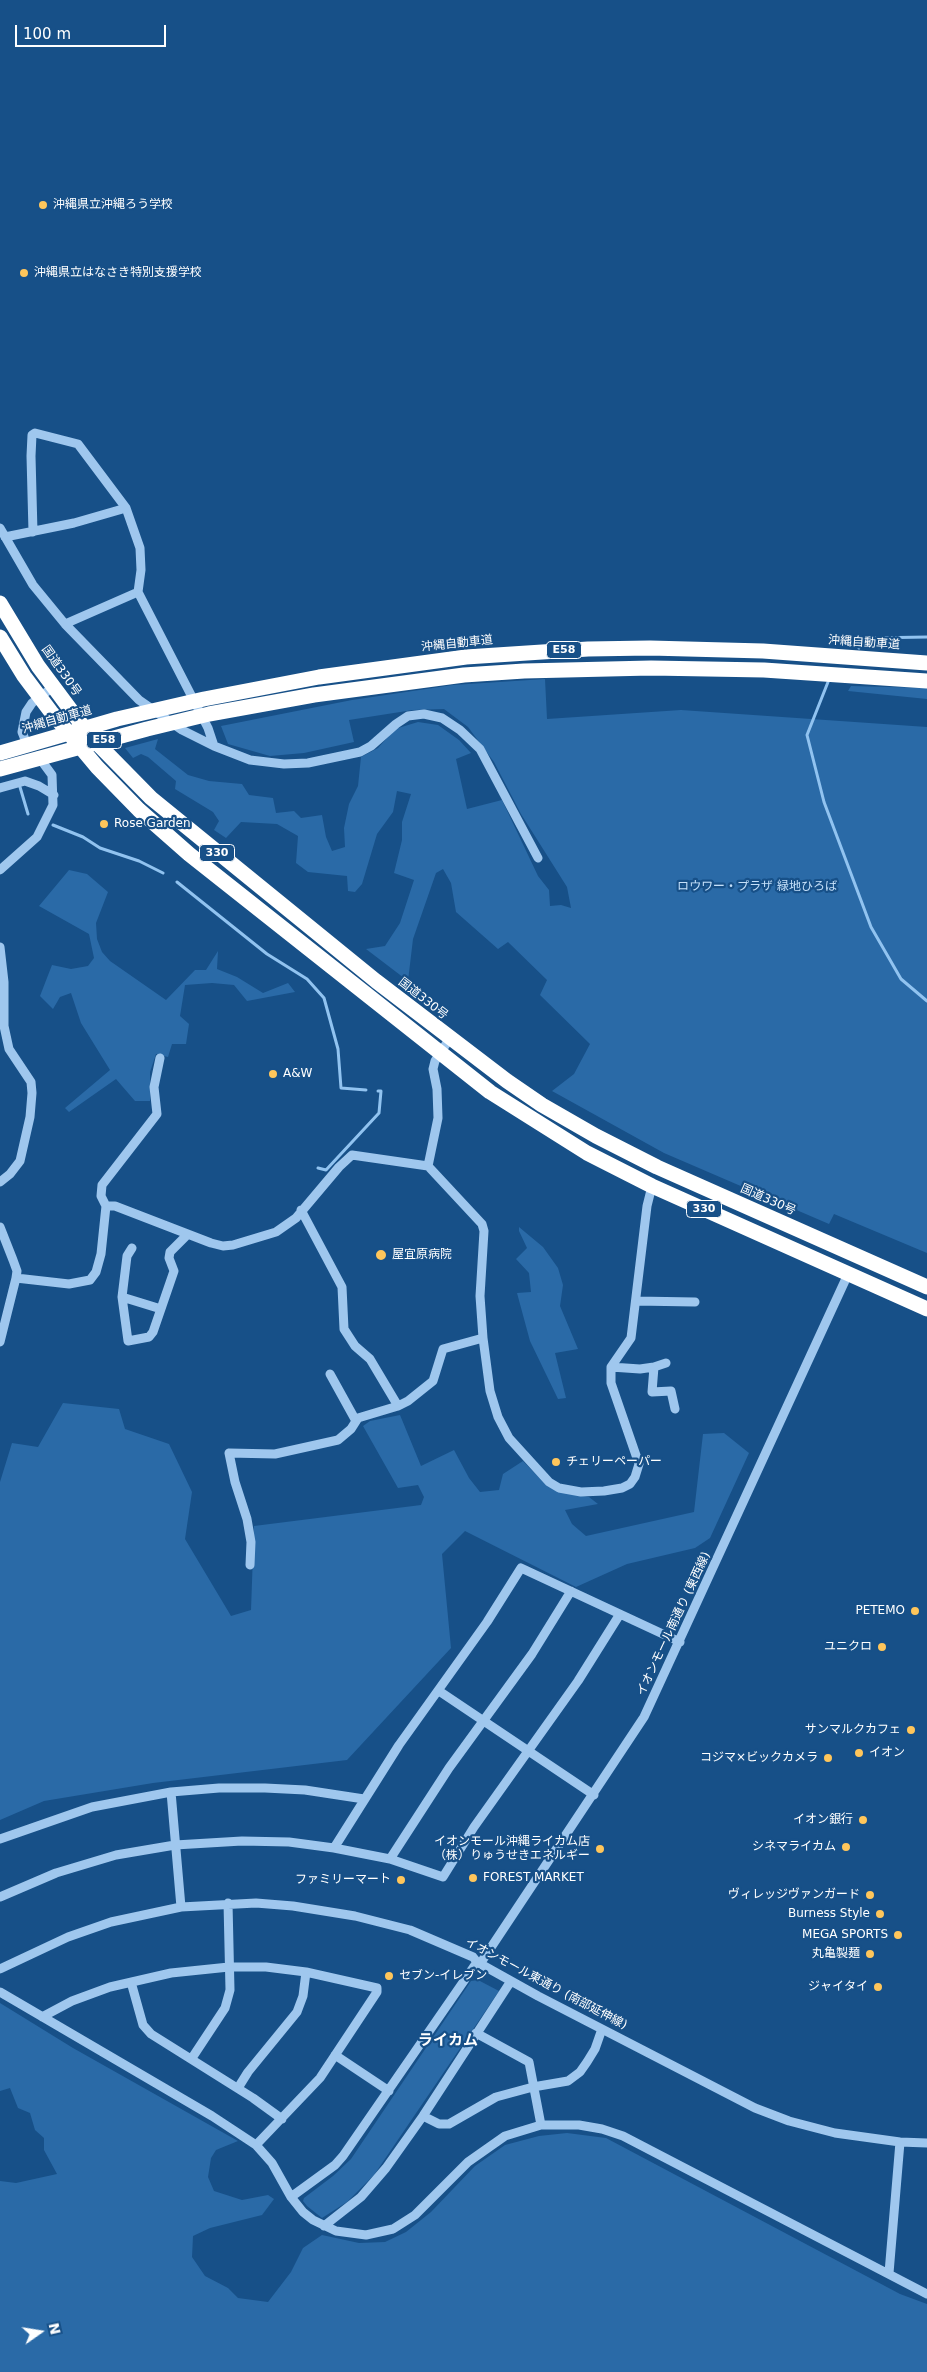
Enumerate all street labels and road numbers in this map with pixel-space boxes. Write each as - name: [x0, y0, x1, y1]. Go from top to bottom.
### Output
- street label: 沖縄自動車道: [420, 633, 494, 655]
- street label: 沖縄自動車道: [828, 633, 900, 653]
- road number: E58: [546, 642, 582, 658]
- street label: 国道330号: [38, 643, 84, 699]
- street label: 沖縄自動車道: [20, 703, 94, 737]
- road number: E58: [86, 732, 122, 748]
- road number: 330: [200, 844, 234, 861]
- street label: 国道330号: [395, 975, 451, 1023]
- street label: 国道330号: [738, 1181, 798, 1219]
- road number: 330: [686, 1200, 722, 1218]
- street label: イオンモール南通り (東西線): [634, 1550, 714, 1698]
- street label: イオンモール東通り (南部延伸線): [463, 1935, 629, 2033]

